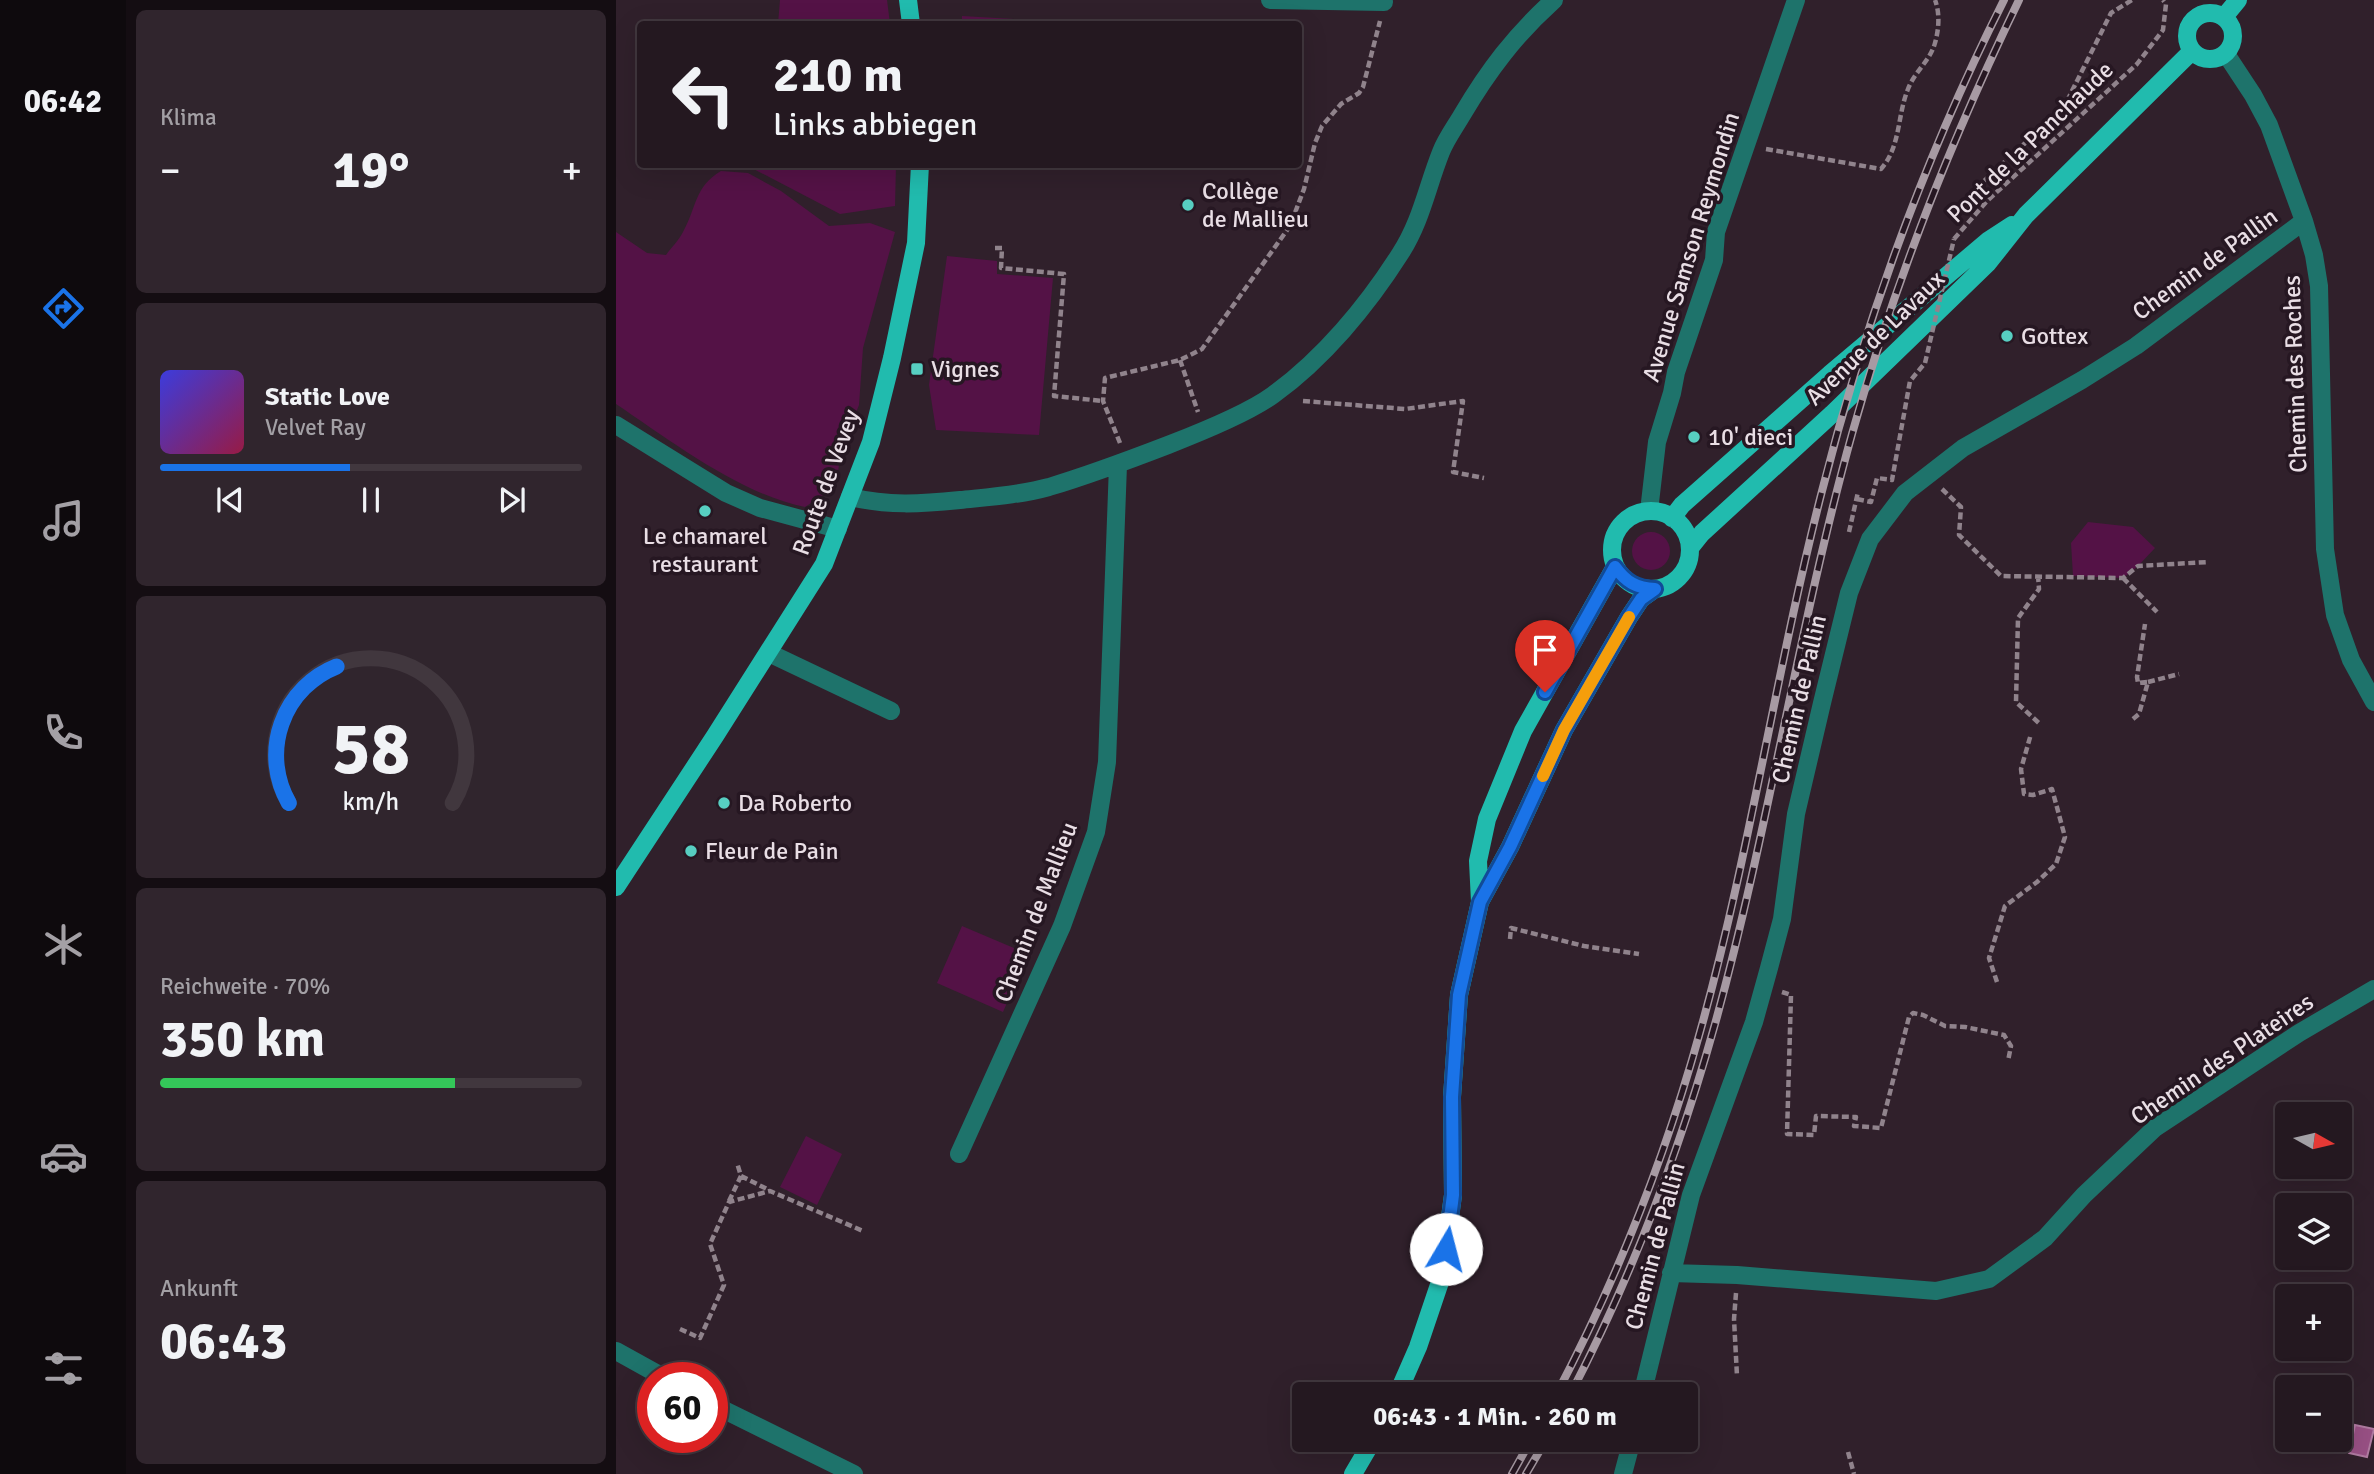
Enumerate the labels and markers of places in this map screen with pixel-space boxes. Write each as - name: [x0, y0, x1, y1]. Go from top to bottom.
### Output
- place label: Collège de Mallieu: [1202, 176, 1309, 234]
- marker: Collège de Mallieu: [1180, 197, 1196, 213]
- place label: Gottex: [2021, 321, 2088, 351]
- marker: Gottex: [1999, 328, 2015, 344]
- place label: Vignes: [931, 354, 1000, 384]
- marker: Vignes: [909, 361, 925, 377]
- place label: 10' dieci: [1708, 422, 1793, 452]
- marker: 10' dieci: [1686, 429, 1702, 445]
- marker: Le chamarel restaurant: [697, 503, 713, 519]
- place label: Le chamarel restaurant: [643, 521, 767, 579]
- pin: [1515, 620, 1575, 692]
- place label: Da Roberto: [738, 788, 852, 818]
- marker: Da Roberto: [716, 795, 732, 811]
- place label: Fleur de Pain: [705, 836, 838, 866]
- marker: Fleur de Pain: [683, 843, 699, 859]

